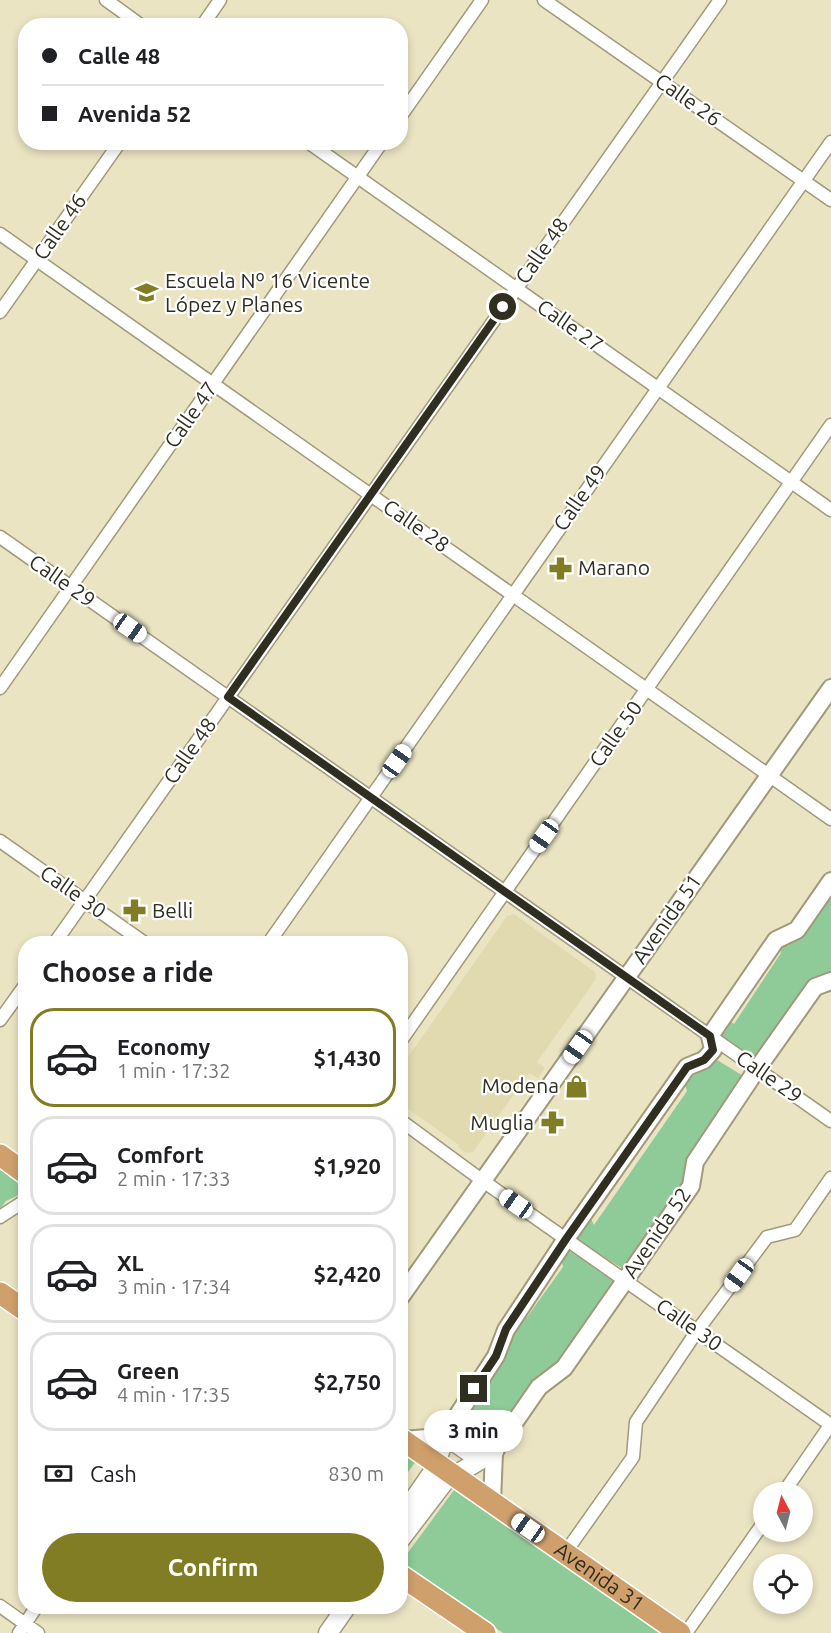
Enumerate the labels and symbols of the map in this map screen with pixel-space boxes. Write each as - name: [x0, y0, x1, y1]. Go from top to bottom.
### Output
- street label: Calle 26: [651, 68, 726, 130]
- street label: Calle 46: [28, 189, 90, 264]
- street label: Calle 48: [510, 213, 572, 288]
- place label: Escuela Nº 16 Vicente López y Planes: [165, 268, 370, 316]
- school or university icon: Escuela Nº 16 Vicente López y Planes: [134, 280, 160, 306]
- route start: [489, 293, 516, 320]
- street label: Calle 27: [533, 294, 608, 356]
- street label: Calle 47: [159, 377, 221, 452]
- street label: Calle 49: [548, 460, 610, 535]
- street label: Calle 28: [379, 494, 454, 556]
- street label: Calle 29: [25, 549, 100, 611]
- pharmacy icon: Marano: [547, 555, 573, 581]
- place label: Marano: [578, 555, 650, 579]
- car: [110, 610, 150, 646]
- street label: Calle 50: [584, 696, 646, 771]
- street label: Calle 48: [158, 713, 220, 788]
- car: [379, 741, 415, 781]
- car: [526, 816, 562, 856]
- street label: Calle 30: [36, 860, 111, 922]
- street label: Avenida 51: [627, 869, 706, 968]
- pharmacy icon: Belli: [121, 898, 147, 924]
- place label: Belli: [152, 898, 193, 922]
- car: [560, 1027, 596, 1067]
- street label: Calle 29: [732, 1045, 807, 1107]
- place label: Modena: [482, 1073, 559, 1097]
- shop icon: Modena: [564, 1073, 590, 1099]
- place label: Muglia: [470, 1110, 534, 1134]
- pharmacy icon: Muglia: [539, 1110, 565, 1136]
- street label: Avenida 52: [617, 1183, 695, 1282]
- car: [496, 1186, 536, 1222]
- car: [721, 1255, 757, 1295]
- street label: Calle 30: [652, 1293, 727, 1355]
- route end: [460, 1375, 487, 1402]
- callout: 3 min: [424, 1410, 524, 1452]
- north arrow: [753, 1482, 813, 1542]
- car: [508, 1510, 548, 1546]
- street label: Avenida 31: [550, 1537, 649, 1616]

